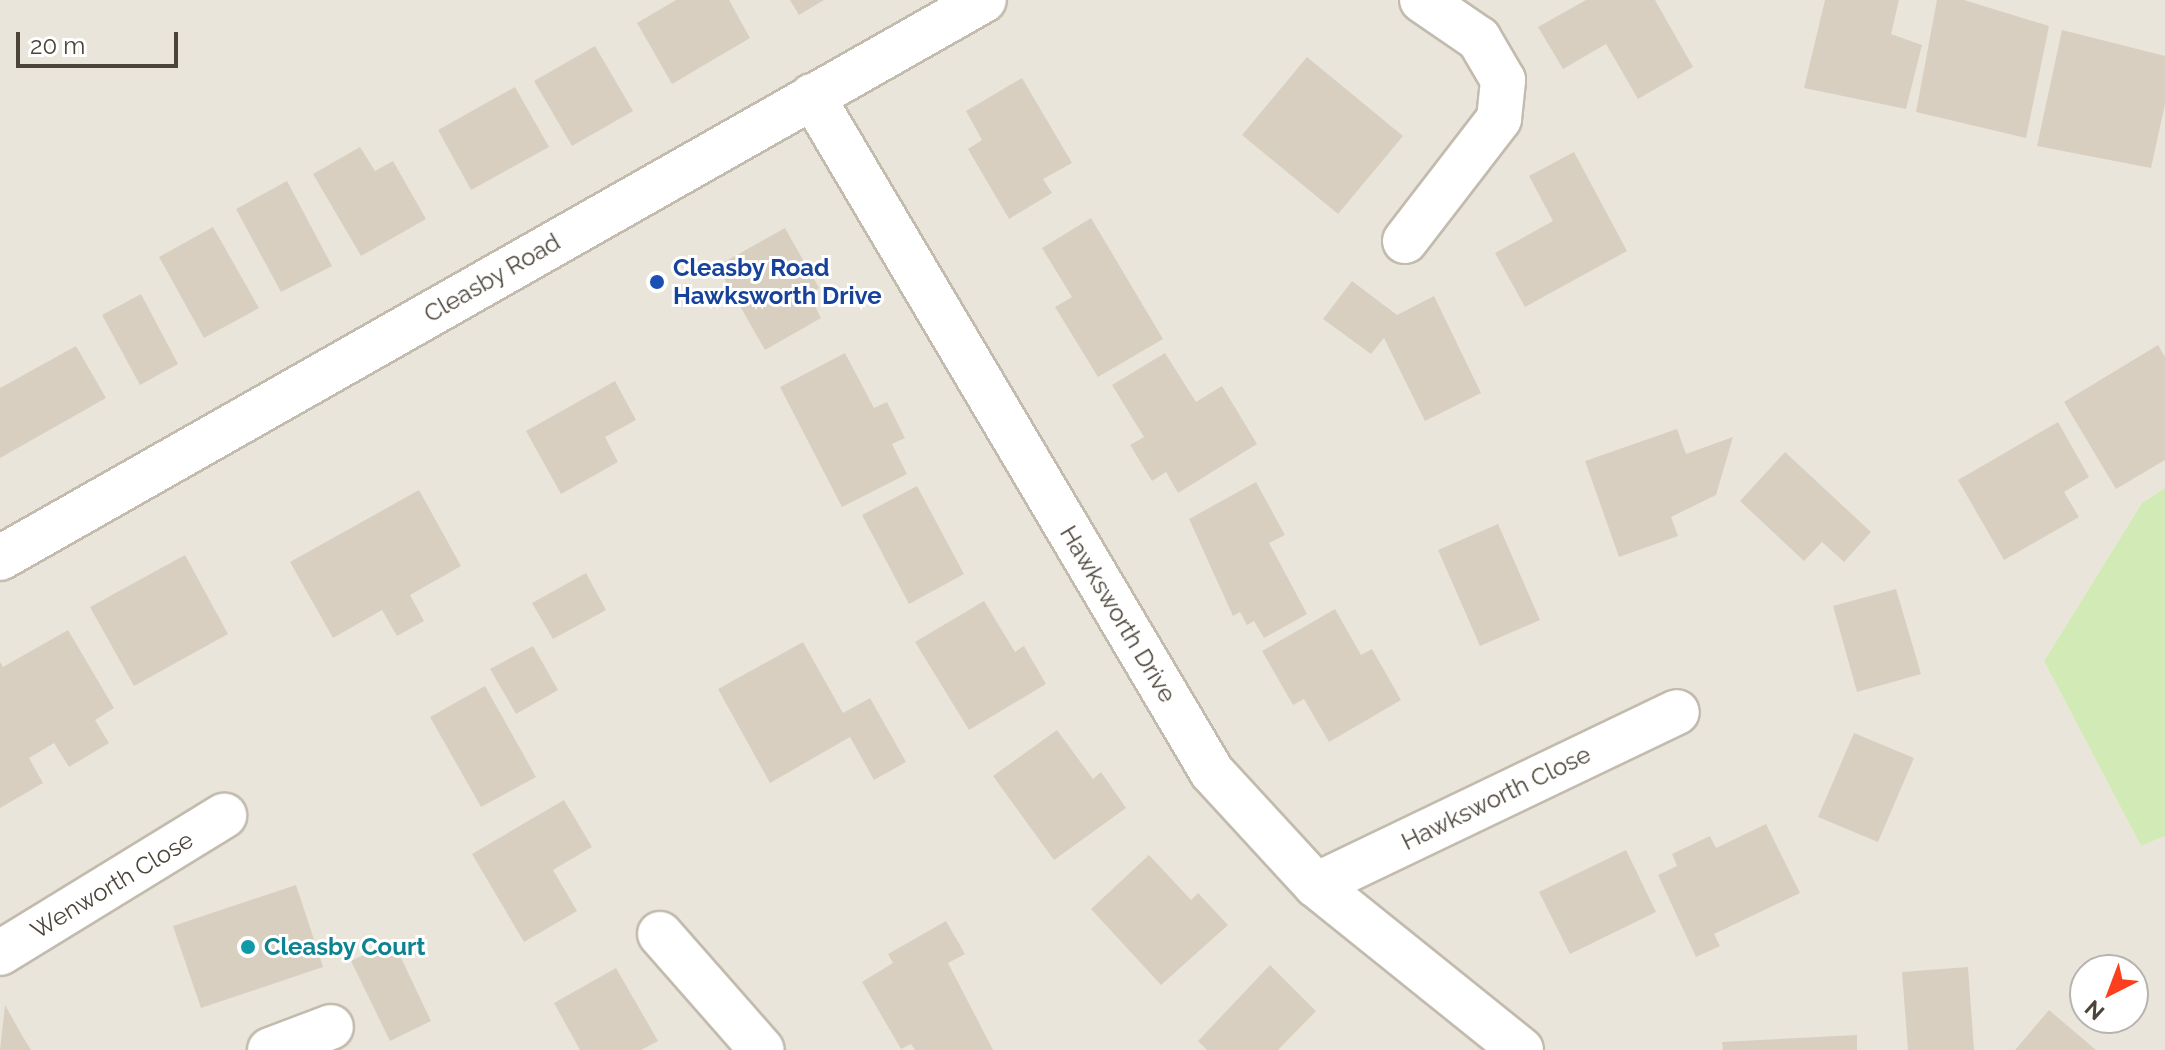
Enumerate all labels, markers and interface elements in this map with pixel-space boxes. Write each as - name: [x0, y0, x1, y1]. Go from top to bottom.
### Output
- scale bar: [20, 16, 182, 66]
- text: 20 m: [30, 31, 85, 60]
- street label: Cleasby Road: [419, 227, 565, 329]
- place label: Cleasby Road Hawksworth Drive: [673, 254, 882, 310]
- marker: Cleasby Road Hawksworth Drive: [648, 273, 666, 291]
- street label: Hawksworth Drive: [1054, 520, 1182, 708]
- street label: Hawksworth Close: [1397, 740, 1595, 856]
- street label: Wenworth Close: [26, 825, 198, 945]
- place label: Cleasby Court: [264, 933, 426, 961]
- marker: Cleasby Court: [239, 938, 257, 956]
- north arrow: [2069, 954, 2149, 1034]
- text: N: [2079, 995, 2109, 1026]

